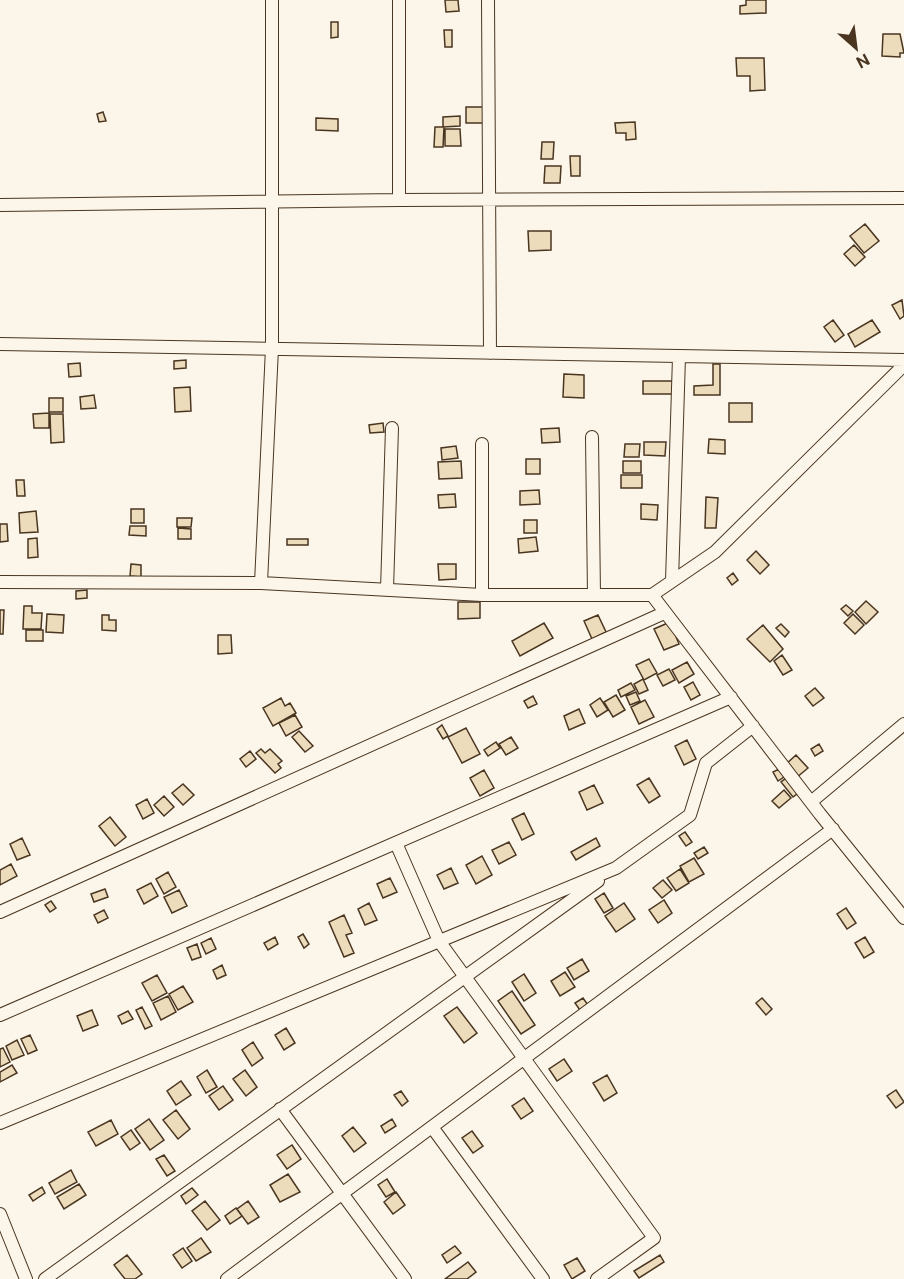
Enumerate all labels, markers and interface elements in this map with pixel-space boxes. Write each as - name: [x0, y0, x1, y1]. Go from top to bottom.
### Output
- north arrow: [826, 18, 886, 78]
- text: N: [853, 49, 873, 72]

